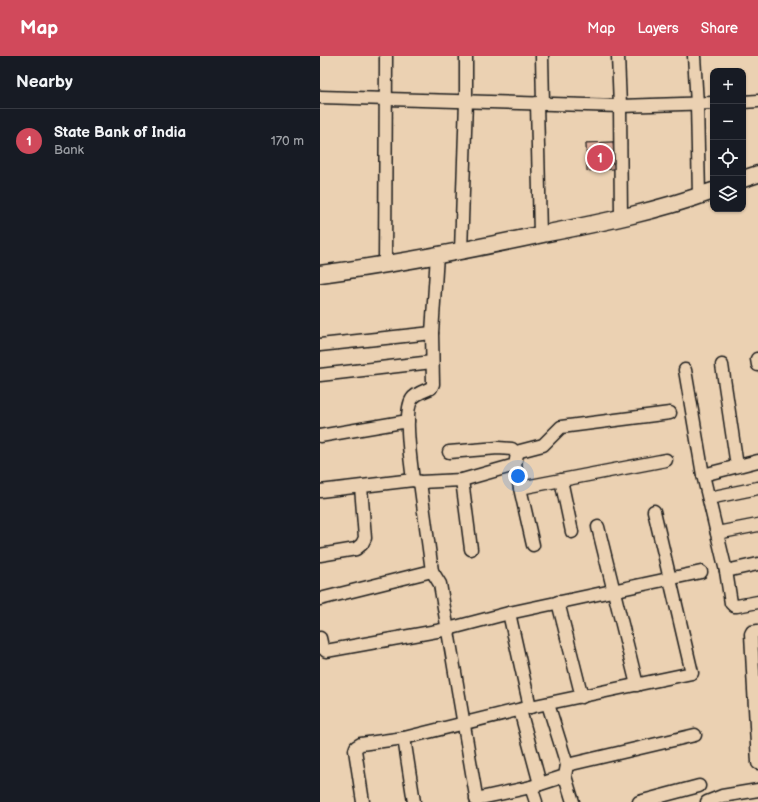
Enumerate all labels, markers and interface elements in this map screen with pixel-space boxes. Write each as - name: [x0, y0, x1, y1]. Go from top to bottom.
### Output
- text: Map: [20, 17, 58, 40]
- text: Map: [587, 20, 615, 37]
- text: Layers: [637, 20, 679, 37]
- text: Share: [701, 20, 738, 37]
- map controls: [710, 68, 746, 212]
- button: +: [710, 68, 746, 104]
- text: Nearby: [16, 72, 73, 92]
- button: −: [710, 104, 746, 140]
- text: State Bank of India: [54, 123, 186, 142]
- text: 1: [26, 133, 32, 149]
- text: 170 m: [271, 133, 304, 149]
- button: locate: [710, 140, 746, 176]
- text: Bank: [54, 142, 84, 158]
- pin: 1: [587, 143, 613, 173]
- button: layers: [710, 176, 746, 212]
- your location: [508, 466, 528, 486]

